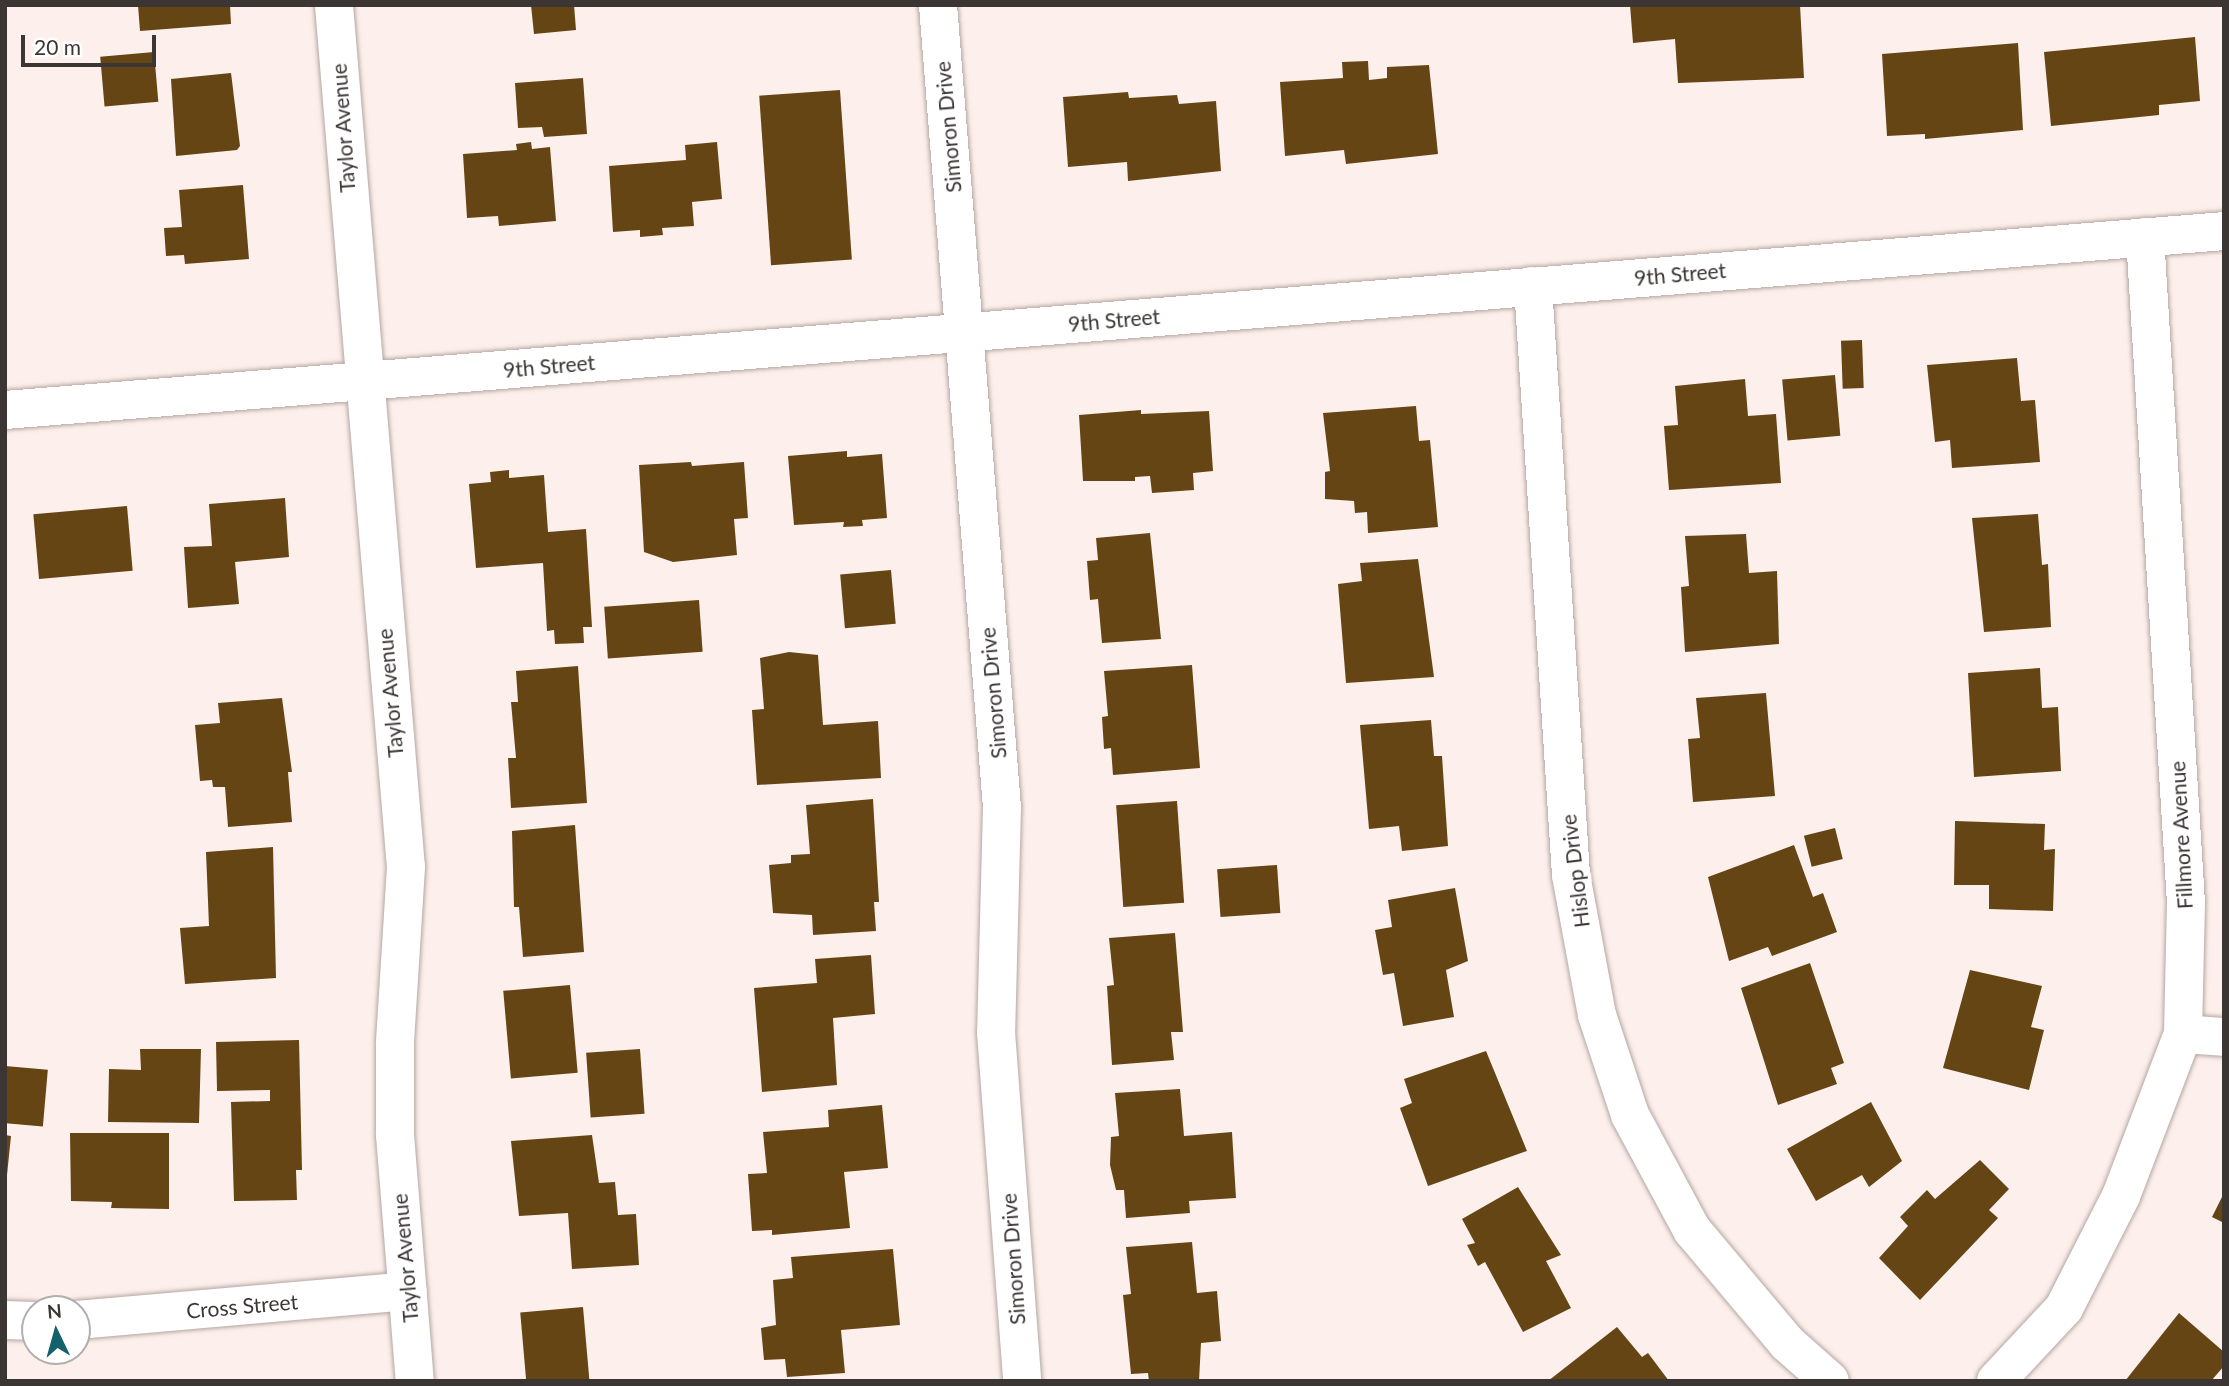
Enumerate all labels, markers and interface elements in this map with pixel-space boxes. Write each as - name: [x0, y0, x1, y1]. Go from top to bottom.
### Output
- scale bar: [24, 21, 159, 65]
- text: 20 m: [34, 34, 81, 59]
- street label: Simoron Drive: [930, 60, 966, 194]
- street label: Taylor Avenue: [326, 62, 360, 194]
- street label: 9th Street: [1633, 257, 1727, 291]
- street label: 9th Street: [1067, 303, 1161, 337]
- street label: 9th Street: [502, 349, 596, 383]
- street label: Simoron Drive: [975, 626, 1011, 760]
- street label: Taylor Avenue: [372, 627, 408, 759]
- street label: Fillmore Avenue: [2165, 760, 2197, 910]
- street label: Hislop Drive: [1556, 813, 1594, 929]
- street label: Taylor Avenue: [387, 1192, 423, 1324]
- street label: Simoron Drive: [996, 1192, 1030, 1326]
- street label: Cross Street: [185, 1289, 299, 1323]
- north arrow: [21, 1295, 91, 1365]
- text: N: [46, 1298, 63, 1323]

